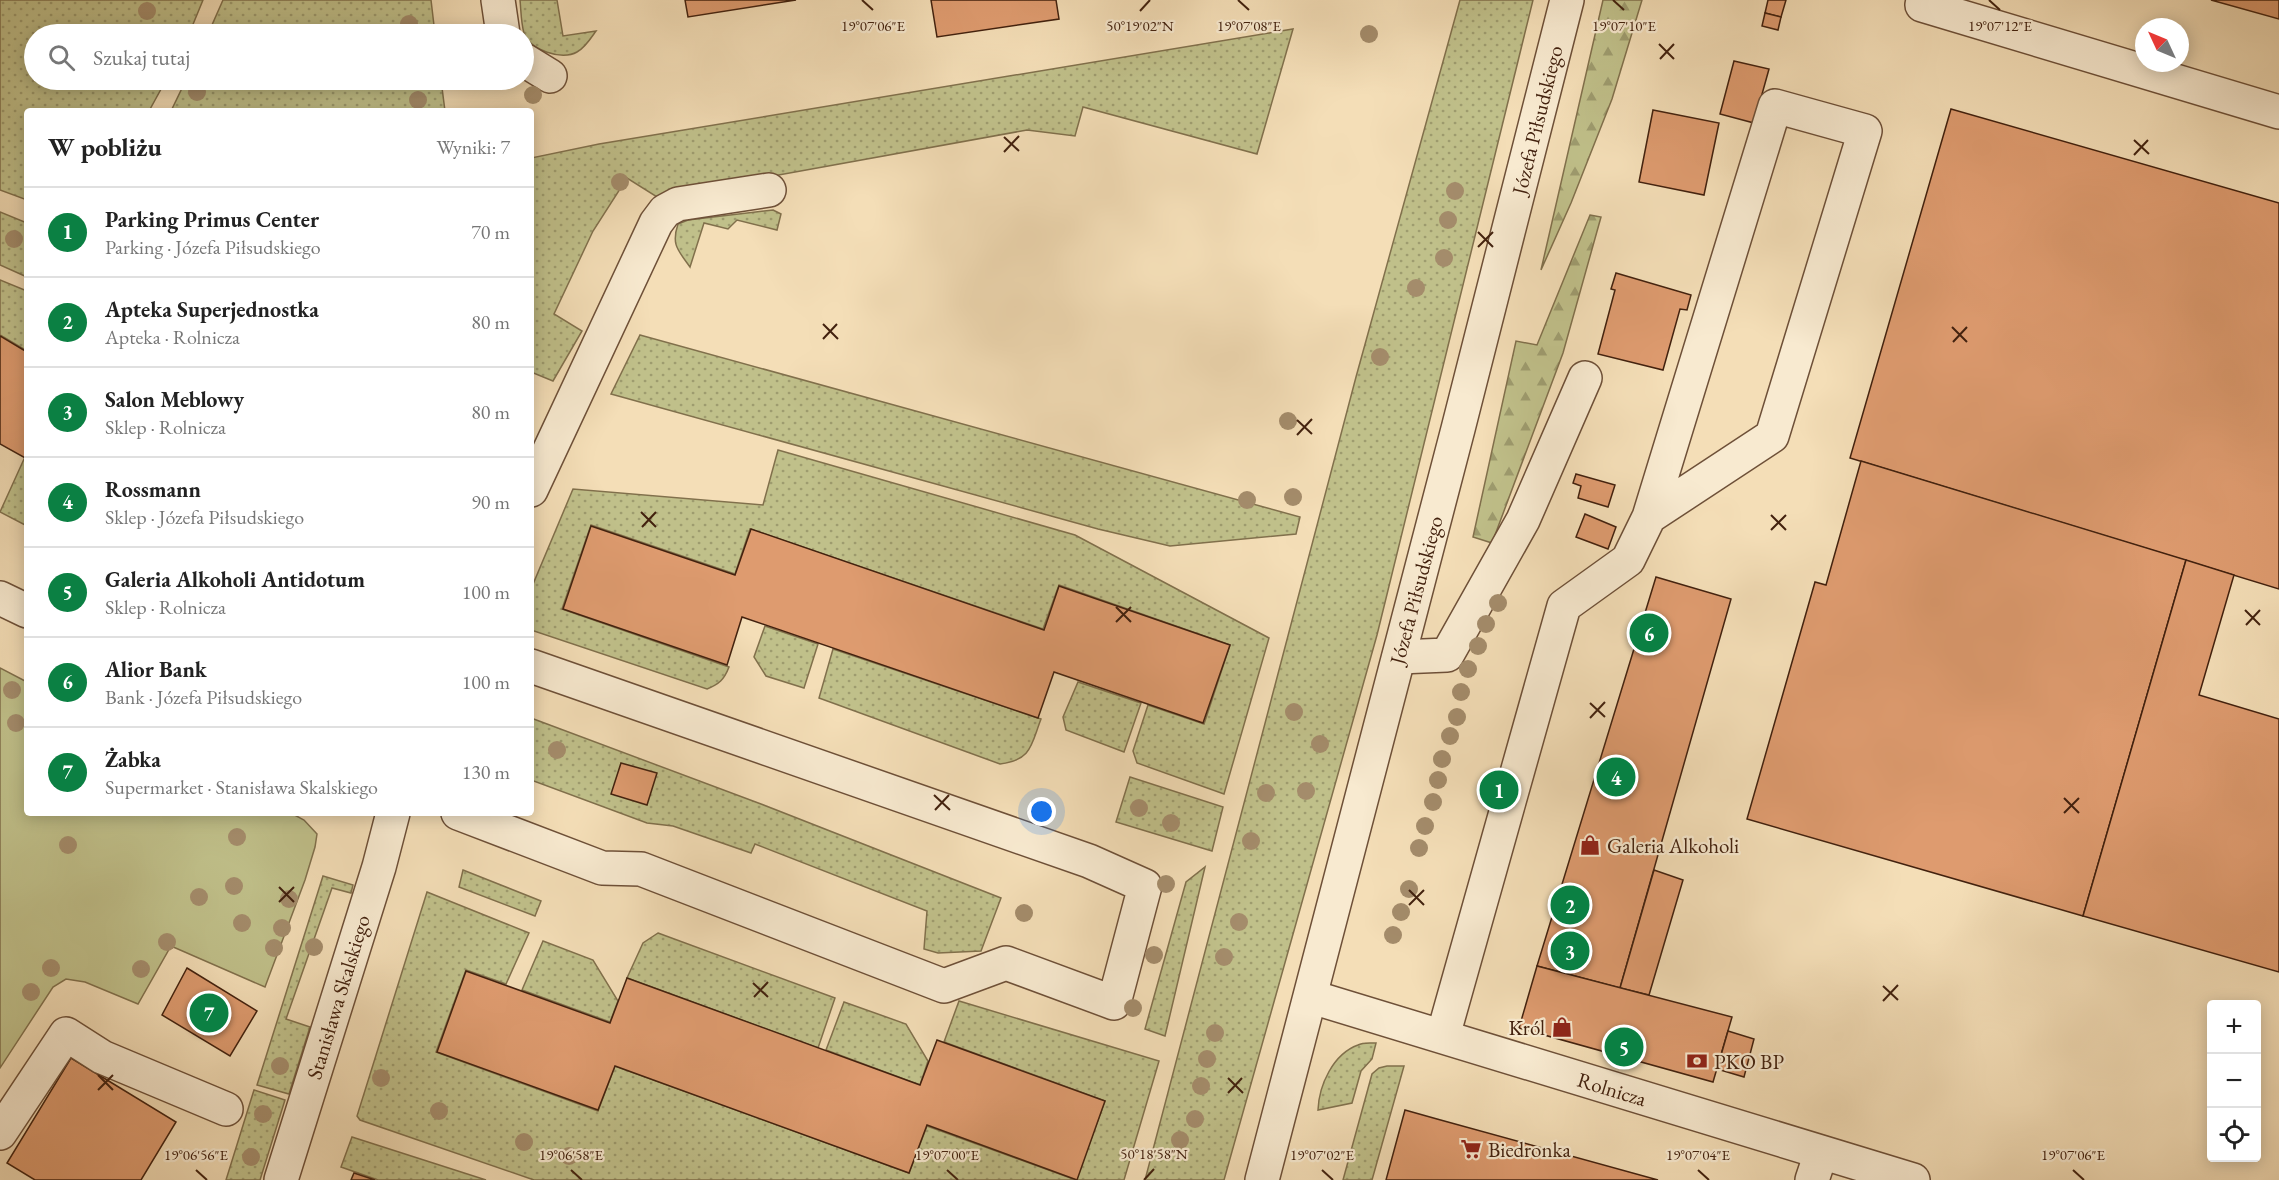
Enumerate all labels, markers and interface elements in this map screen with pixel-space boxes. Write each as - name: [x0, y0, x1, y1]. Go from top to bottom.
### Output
- text: 19°07'06"E: [841, 16, 906, 35]
- text: 50°19'02"N: [1106, 16, 1174, 35]
- text: 19°07'08"E: [1217, 16, 1282, 35]
- text: 19°07'10"E: [1592, 16, 1657, 35]
- text: 19°07'12"E: [1968, 16, 2033, 35]
- north arrow: [2135, 18, 2189, 72]
- search box: [24, 24, 534, 90]
- icon: search: [45, 41, 78, 74]
- text: Szukaj tutaj: [93, 43, 190, 72]
- street label: Józefa Piłsudskiego: [1505, 43, 1569, 199]
- text: W pobliżu: [48, 130, 162, 164]
- text: Wyniki: 7: [437, 134, 510, 160]
- text: Parking Primus Center: [105, 205, 319, 234]
- text: 1: [62, 219, 73, 245]
- text: 70 m: [471, 219, 510, 245]
- text: Parking · Józefa Piłsudskiego: [105, 234, 321, 260]
- text: Apteka Superjednostka: [105, 295, 319, 324]
- text: 2: [62, 309, 73, 335]
- text: 80 m: [471, 309, 510, 335]
- text: Apteka · Rolnicza: [105, 324, 240, 350]
- text: Salon Meblowy: [105, 385, 244, 414]
- text: 3: [62, 399, 73, 425]
- text: 80 m: [471, 399, 510, 425]
- text: Sklep · Rolnicza: [105, 414, 226, 440]
- text: Rossmann: [105, 475, 201, 504]
- text: 4: [62, 489, 73, 515]
- text: 90 m: [471, 489, 510, 515]
- text: Sklep · Józefa Piłsudskiego: [105, 504, 304, 530]
- street label: Józefa Piłsudskiego: [1383, 513, 1449, 669]
- text: Galeria Alkoholi Antidotum: [105, 565, 365, 594]
- text: 5: [62, 579, 73, 605]
- text: 100 m: [462, 579, 510, 605]
- text: Sklep · Rolnicza: [105, 594, 226, 620]
- pin: 6: [1630, 610, 1668, 656]
- text: Alior Bank: [105, 655, 207, 684]
- text: 6: [62, 669, 73, 695]
- text: 100 m: [462, 669, 510, 695]
- text: Bank · Józefa Piłsudskiego: [105, 684, 302, 710]
- text: Żabka: [105, 745, 161, 774]
- pin: 4: [1596, 754, 1636, 800]
- text: 7: [62, 759, 73, 785]
- text: 130 m: [462, 759, 510, 785]
- pin: 1: [1480, 768, 1518, 812]
- text: Supermarket · Stanisława Skalskiego: [105, 774, 378, 800]
- your location: [1027, 797, 1056, 826]
- place label: Galeria Alkoholi: [1607, 832, 1739, 859]
- shop icon: Galeria Alkoholi: [1578, 833, 1602, 857]
- pin: 2: [1550, 882, 1590, 928]
- street label: Stanisława Skalskiego: [300, 911, 376, 1083]
- pin: 3: [1550, 928, 1590, 974]
- pin: 7: [190, 990, 228, 1036]
- map controls: [2207, 1000, 2261, 1162]
- button: +: [2207, 1000, 2261, 1054]
- place label: Król: [1509, 1014, 1545, 1041]
- shop icon: Król: [1550, 1015, 1574, 1039]
- pin: 5: [1604, 1024, 1644, 1070]
- place label: PKO BP: [1714, 1048, 1784, 1075]
- bank icon: PKO BP: [1685, 1049, 1709, 1073]
- button: −: [2207, 1054, 2261, 1108]
- street label: Rolnicza: [1574, 1066, 1650, 1112]
- button: locate: [2207, 1108, 2261, 1162]
- place label: Biedronka: [1488, 1136, 1571, 1163]
- supermarket icon: Biedronka: [1459, 1137, 1483, 1161]
- text: 50°18'58"N: [1120, 1144, 1188, 1163]
- text: 19°06'56"E: [164, 1145, 229, 1164]
- text: 19°06'58"E: [539, 1145, 604, 1164]
- text: 19°07'00"E: [915, 1145, 980, 1164]
- text: 19°07'02"E: [1290, 1145, 1355, 1164]
- text: 19°07'04"E: [1666, 1145, 1731, 1164]
- text: 19°07'06"E: [2041, 1145, 2106, 1164]

